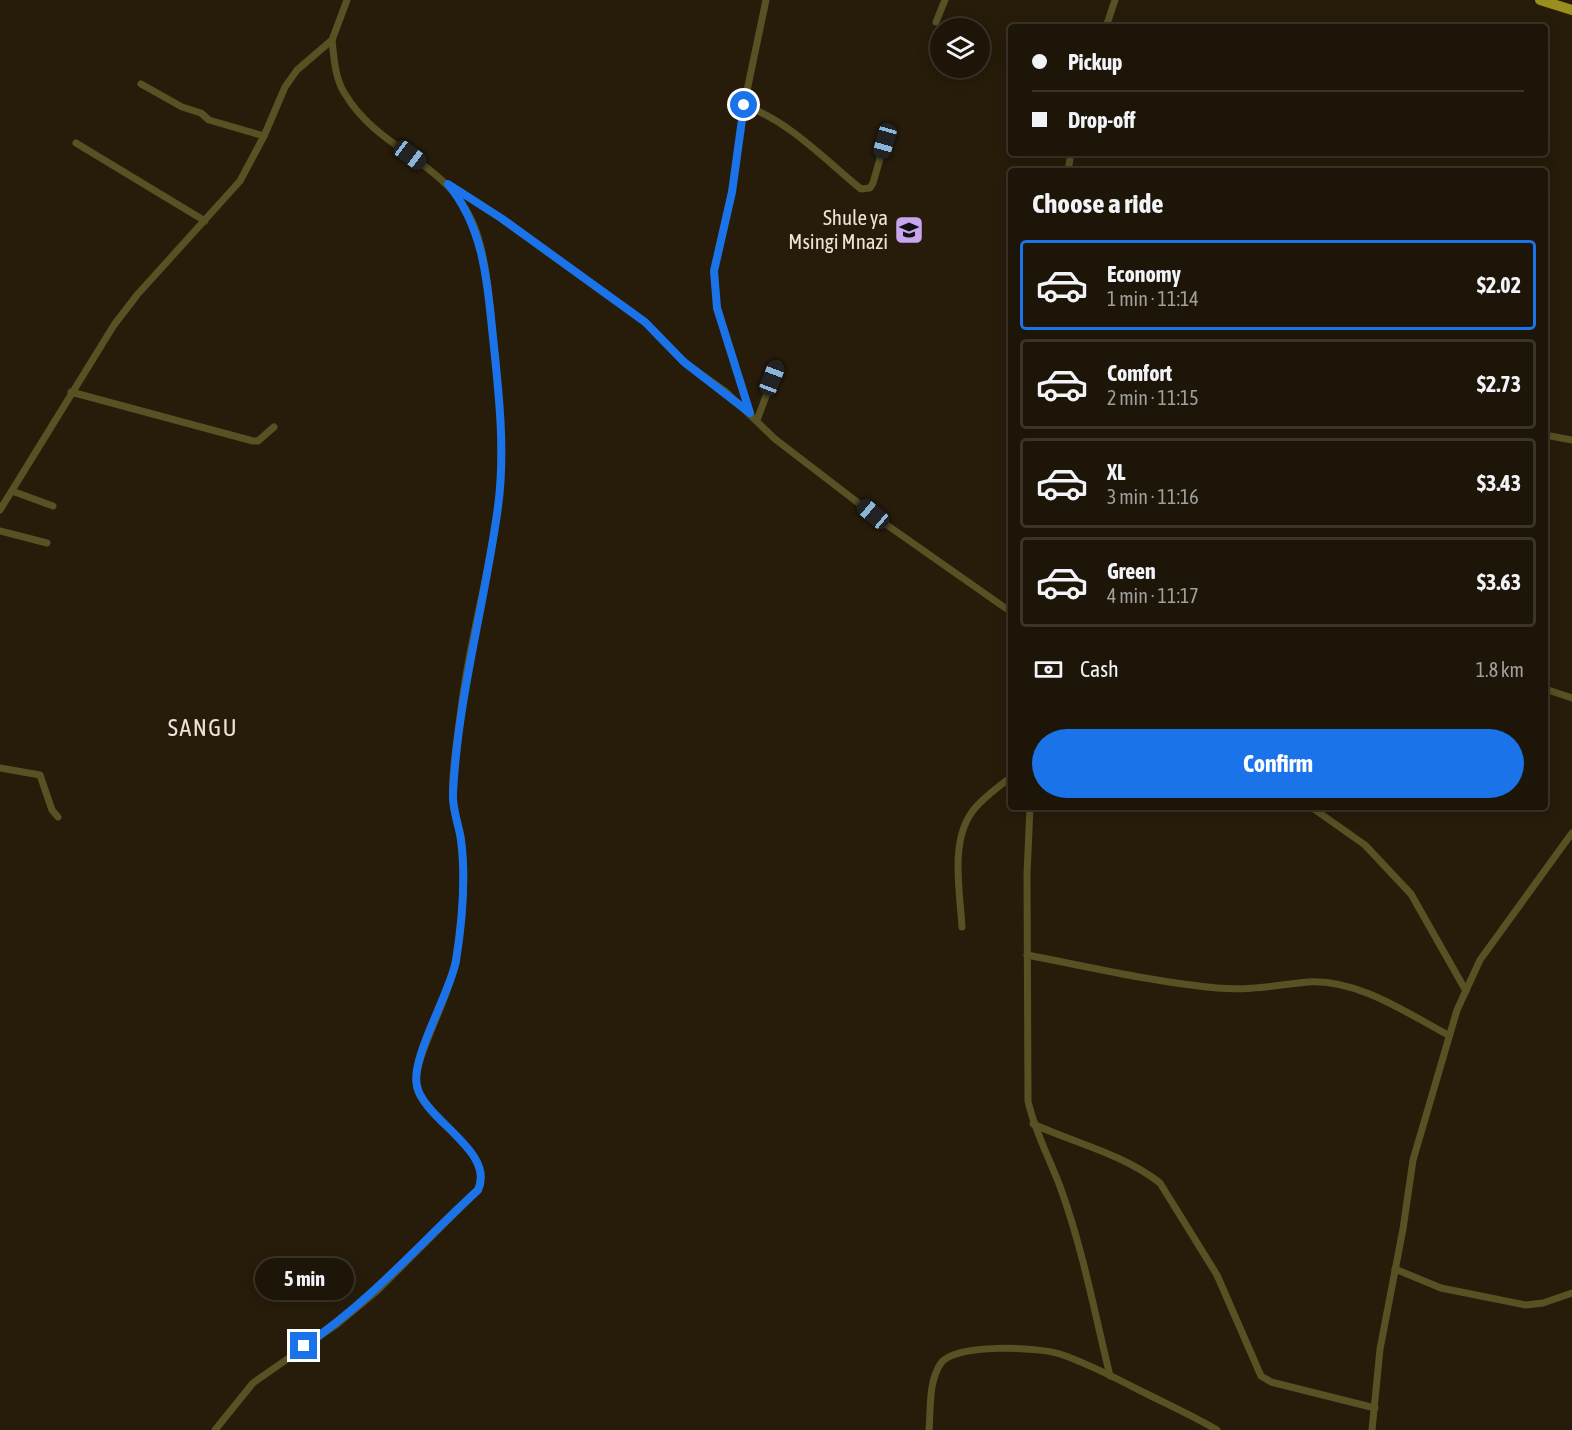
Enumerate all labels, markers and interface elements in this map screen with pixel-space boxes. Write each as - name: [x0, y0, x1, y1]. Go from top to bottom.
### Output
- map controls: [930, 18, 990, 78]
- button: layers: [930, 18, 990, 78]
- text: Pickup: [1068, 49, 1123, 75]
- route start: [730, 91, 757, 118]
- text: Drop-off: [1068, 107, 1135, 133]
- car: [871, 121, 899, 161]
- car: [390, 137, 430, 173]
- text: Choose a ride: [1032, 188, 1164, 219]
- place label: Shule ya Msingi Mnazi: [788, 205, 888, 253]
- school or university icon: Shule ya Msingi Mnazi: [893, 214, 925, 246]
- icon: car: [1035, 258, 1089, 312]
- text: Economy: [1107, 261, 1181, 287]
- text: $2.02: [1477, 272, 1521, 298]
- text: 1 min · 11:14: [1107, 287, 1199, 310]
- icon: car: [1035, 357, 1089, 411]
- car: [757, 358, 787, 398]
- text: Comfort: [1107, 360, 1172, 386]
- text: $2.73: [1477, 371, 1521, 397]
- text: 2 min · 11:15: [1107, 386, 1199, 409]
- icon: car: [1035, 456, 1089, 510]
- text: XL: [1107, 459, 1125, 485]
- text: $3.43: [1477, 470, 1521, 496]
- text: 3 min · 11:16: [1107, 485, 1199, 508]
- car: [853, 496, 893, 532]
- icon: car: [1035, 555, 1089, 609]
- text: Green: [1107, 558, 1156, 584]
- text: $3.63: [1477, 569, 1521, 595]
- text: 4 min · 11:17: [1107, 584, 1199, 607]
- icon: cash: [1032, 653, 1065, 686]
- text: Cash: [1080, 656, 1119, 682]
- text: 1.8 km: [1476, 658, 1524, 681]
- district label: SANGU: [168, 714, 238, 741]
- button: Confirm: [1032, 729, 1524, 798]
- callout: 5 min: [254, 1259, 354, 1301]
- text: 5 min: [284, 1267, 325, 1290]
- route end: [290, 1332, 317, 1359]

